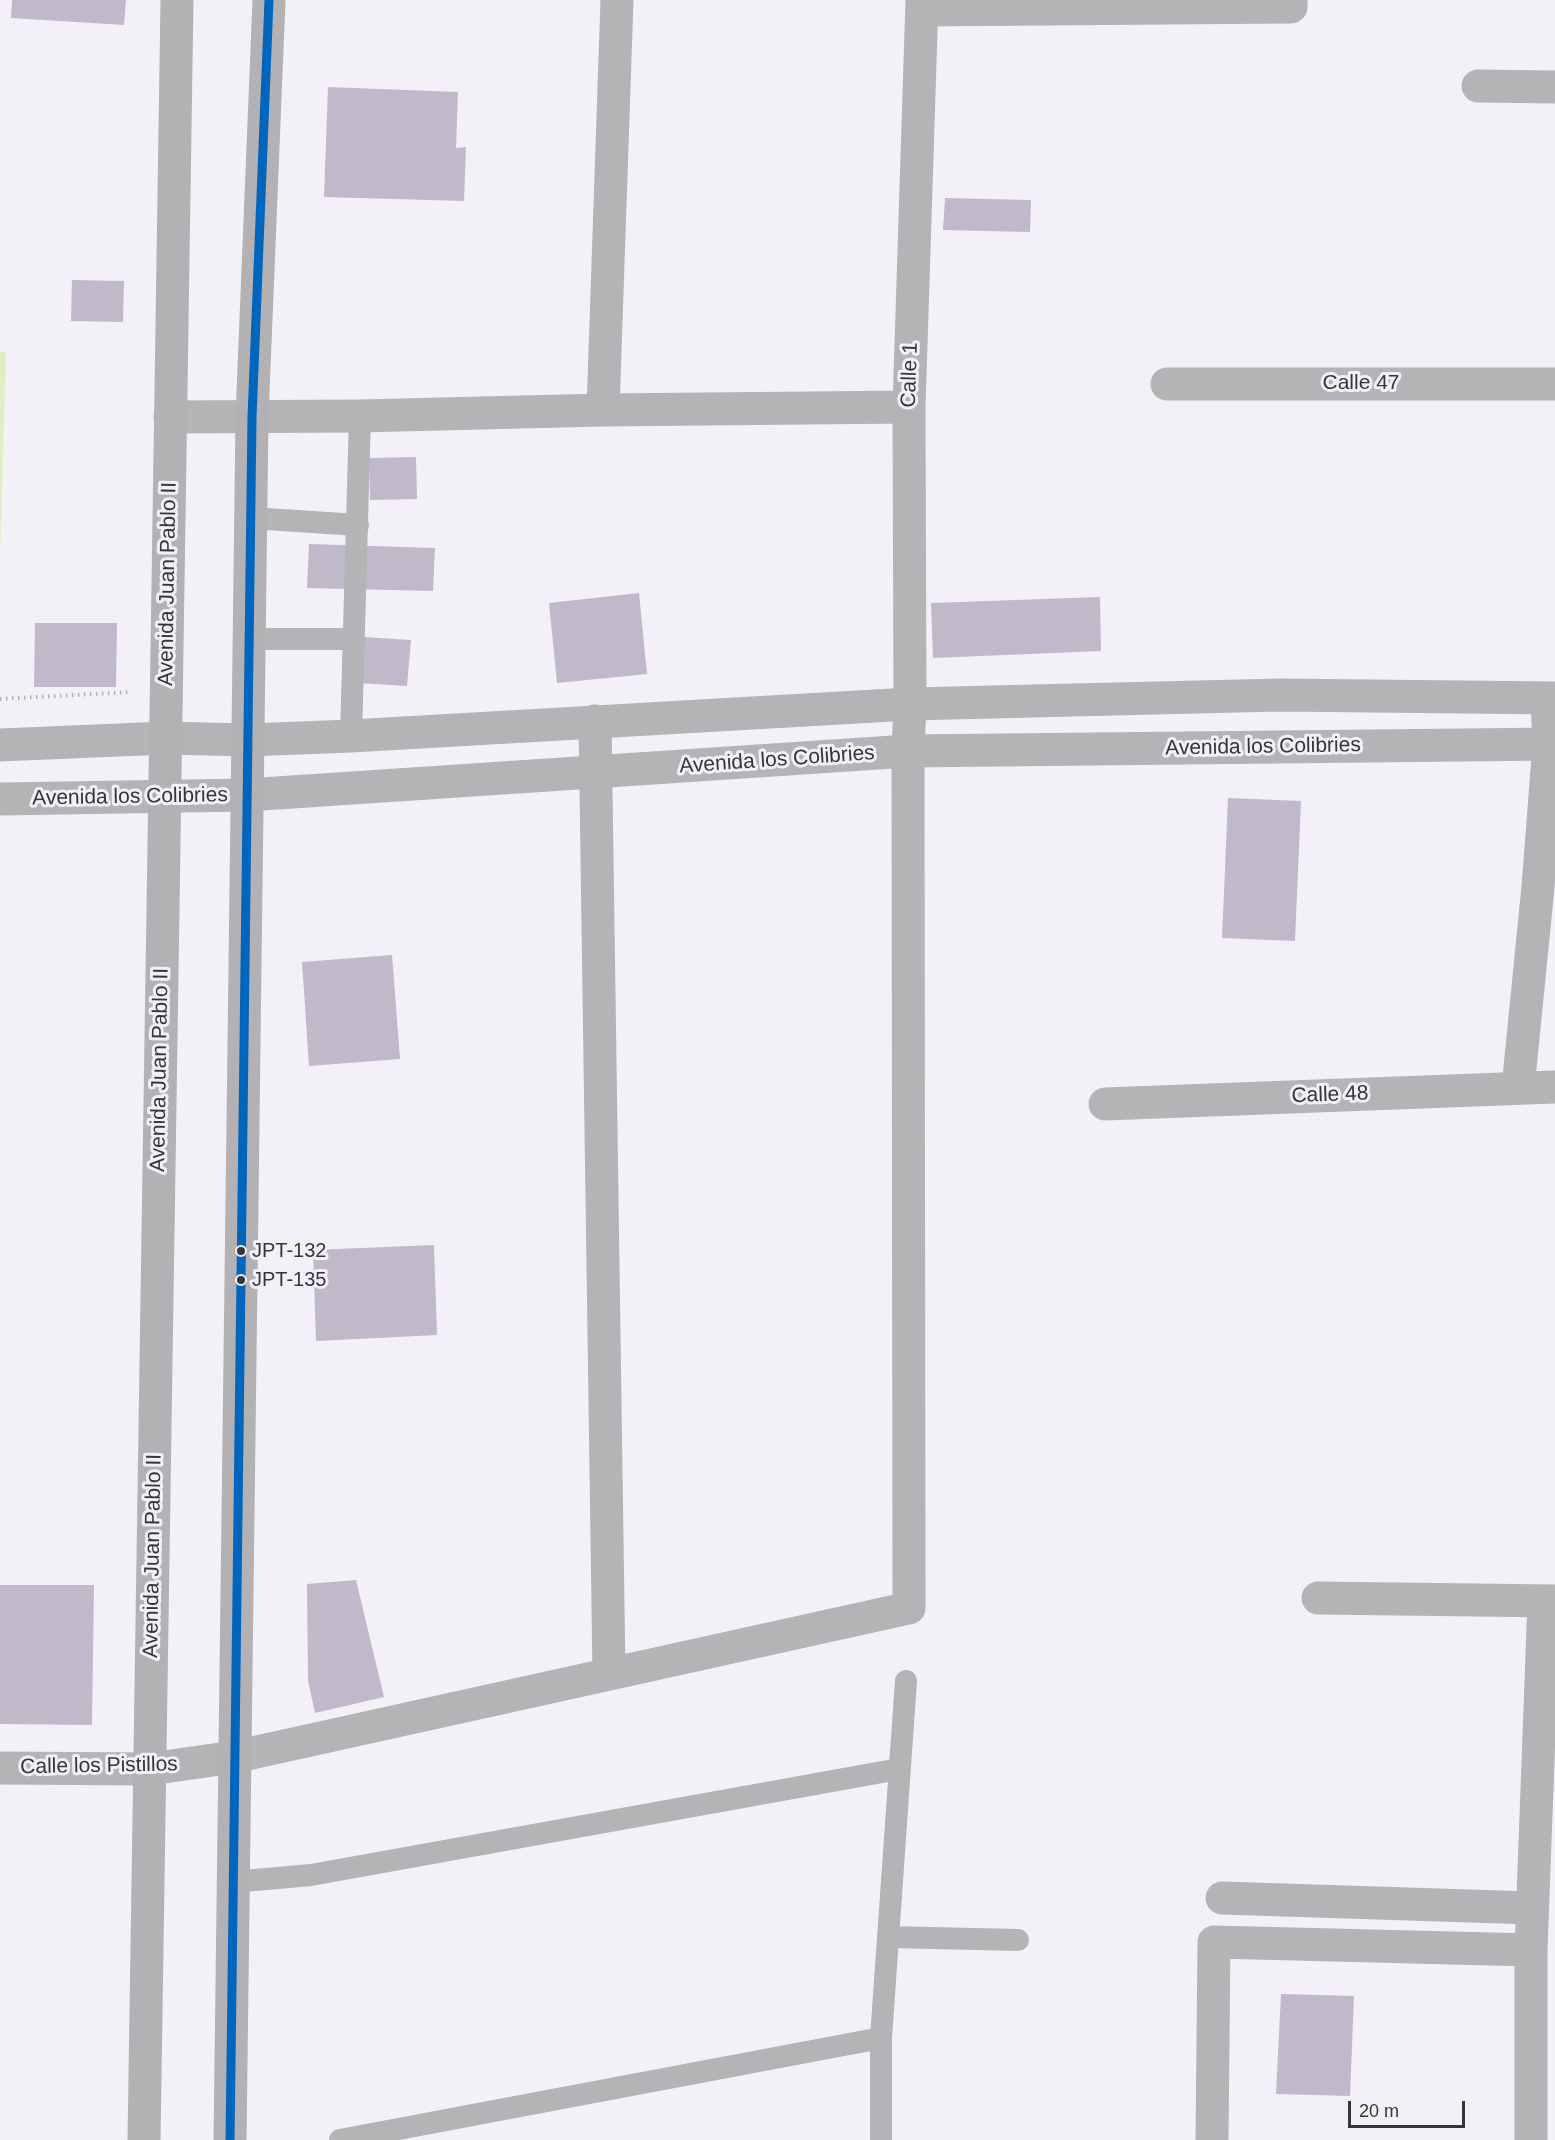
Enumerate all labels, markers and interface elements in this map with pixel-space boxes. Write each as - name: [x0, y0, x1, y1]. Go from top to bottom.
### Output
- street label: Calle 1: [896, 342, 924, 408]
- street label: Calle 47: [1322, 370, 1400, 396]
- street label: Avenida Juan Pablo II: [154, 482, 182, 686]
- street label: Avenida los Colibries: [1165, 733, 1361, 761]
- street label: Avenida los Colibries: [679, 741, 875, 779]
- street label: Avenida los Colibries: [32, 783, 228, 811]
- street label: Avenida Juan Pablo II: [146, 968, 174, 1172]
- street label: Calle 48: [1291, 1081, 1369, 1109]
- place label: JPT-132: [252, 1239, 326, 1263]
- marker: JPT-132: [235, 1245, 247, 1257]
- place label: JPT-135: [252, 1268, 326, 1292]
- marker: JPT-135: [235, 1274, 247, 1286]
- street label: Avenida Juan Pablo II: [139, 1454, 167, 1658]
- street label: Calle los Pistillos: [20, 1752, 178, 1780]
- scale bar: [1351, 2089, 1468, 2127]
- text: 20 m: [1359, 2101, 1399, 2121]

